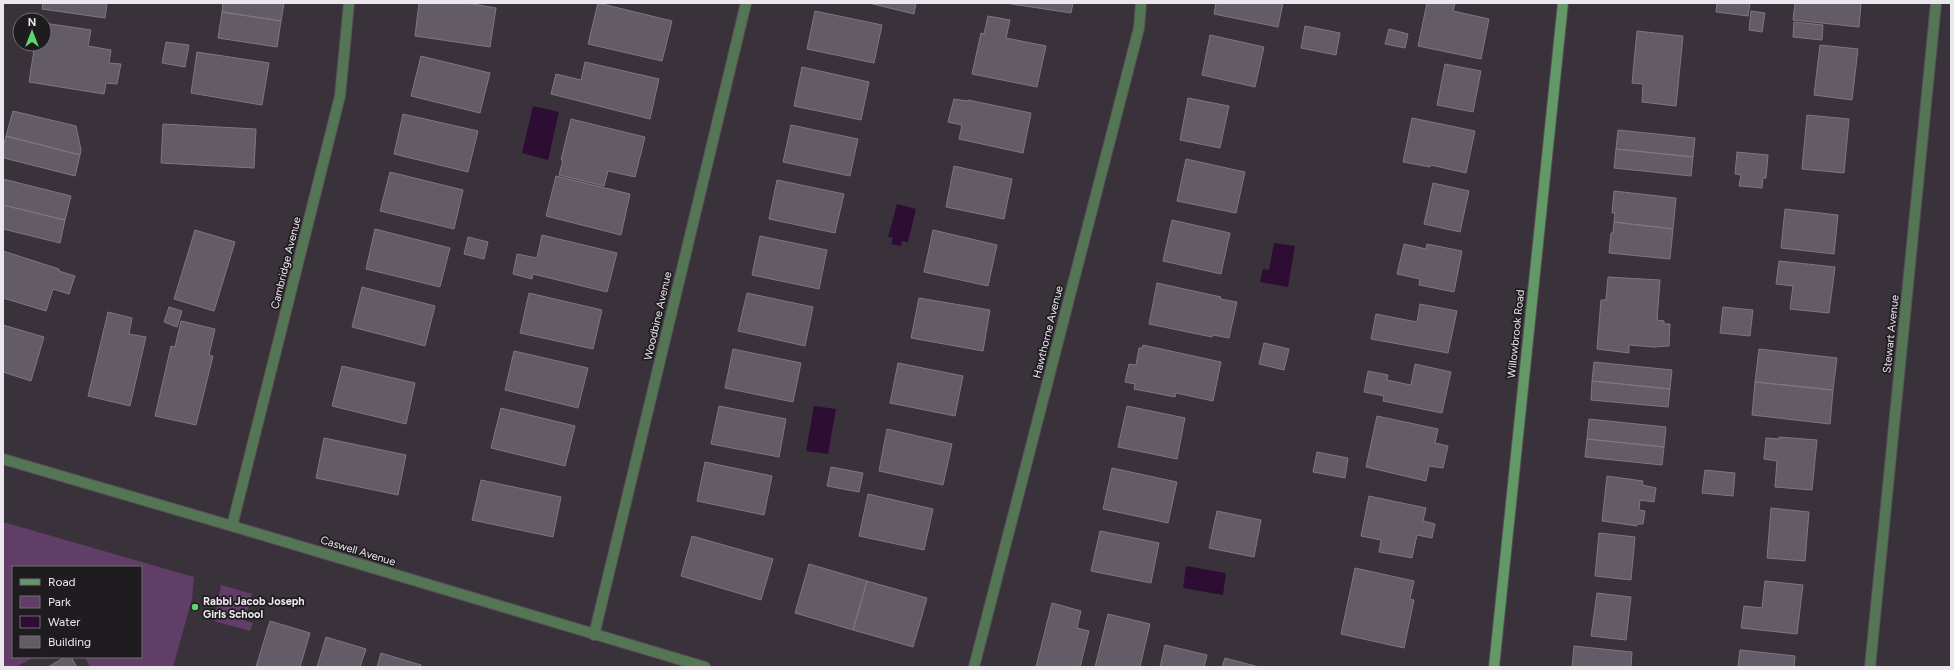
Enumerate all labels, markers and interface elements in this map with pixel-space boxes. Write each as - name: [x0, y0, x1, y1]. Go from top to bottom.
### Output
- north arrow: [12, 12, 52, 52]
- text: N: [28, 16, 36, 29]
- street label: Cambridge Avenue: [268, 216, 304, 310]
- street label: Woodbine Avenue: [641, 271, 675, 361]
- street label: Hawthorne Avenue: [1030, 284, 1066, 380]
- street label: Willowbrook Road: [1505, 289, 1527, 379]
- street label: Stewart Avenue: [1880, 294, 1902, 374]
- street label: Caswell Avenue: [319, 533, 397, 569]
- legend: [12, 566, 142, 658]
- text: Road: [48, 575, 76, 589]
- text: Park: [48, 595, 71, 609]
- place label: Rabbi Jacob Joseph Girls School: [203, 595, 305, 621]
- marker: Rabbi Jacob Joseph Girls School: [190, 602, 200, 612]
- text: Water: [48, 615, 80, 629]
- text: Building: [48, 635, 91, 649]

